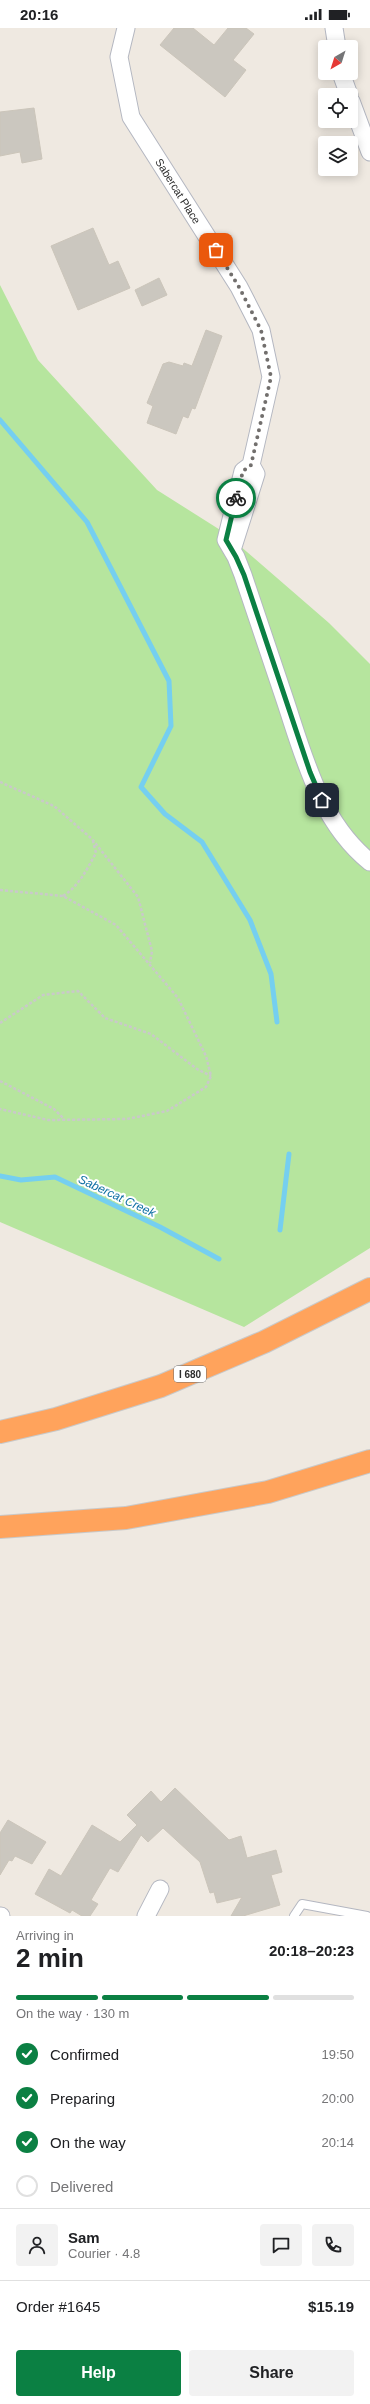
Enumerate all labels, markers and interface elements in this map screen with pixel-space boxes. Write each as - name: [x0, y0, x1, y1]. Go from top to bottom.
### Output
- text: 20:16: [20, 6, 58, 23]
- north arrow: [318, 40, 358, 80]
- map controls: [318, 40, 358, 176]
- button: locate: [318, 88, 358, 128]
- button: layers: [318, 136, 358, 176]
- street label: Sabercat Place: [153, 156, 203, 226]
- pin: [199, 233, 233, 267]
- icon: bag: [205, 239, 227, 261]
- courier: [216, 478, 256, 518]
- icon: bike: [225, 487, 247, 509]
- pin: [305, 783, 339, 817]
- icon: home: [311, 789, 333, 811]
- water label: Sabercat Creek: [76, 1172, 159, 1220]
- road number: I 680: [174, 1366, 206, 1382]
- text: Arriving in: [16, 1928, 74, 1943]
- text: 20:18–20:23: [269, 1942, 354, 1959]
- text: 2 min: [16, 1943, 84, 1973]
- text: On the way · 130 m: [16, 2006, 129, 2021]
- icon: check: [16, 2043, 38, 2065]
- text: Confirmed: [50, 2046, 119, 2063]
- text: 19:50: [321, 2047, 354, 2062]
- icon: check: [16, 2087, 38, 2109]
- text: Preparing: [50, 2090, 115, 2107]
- text: 20:00: [321, 2091, 354, 2106]
- icon: check: [16, 2131, 38, 2153]
- text: On the way: [50, 2134, 126, 2151]
- text: 20:14: [321, 2135, 354, 2150]
- text: Delivered: [50, 2178, 113, 2195]
- button: person: [16, 2224, 58, 2266]
- button: chat: [260, 2224, 302, 2266]
- button: phone: [312, 2224, 354, 2266]
- text: Sam: [68, 2229, 100, 2246]
- text: Courier · 4.8: [68, 2246, 140, 2261]
- text: Order #1645: [16, 2298, 100, 2315]
- text: $15.19: [308, 2298, 354, 2315]
- button: Help: [16, 2350, 181, 2396]
- button: Share: [189, 2350, 354, 2396]

